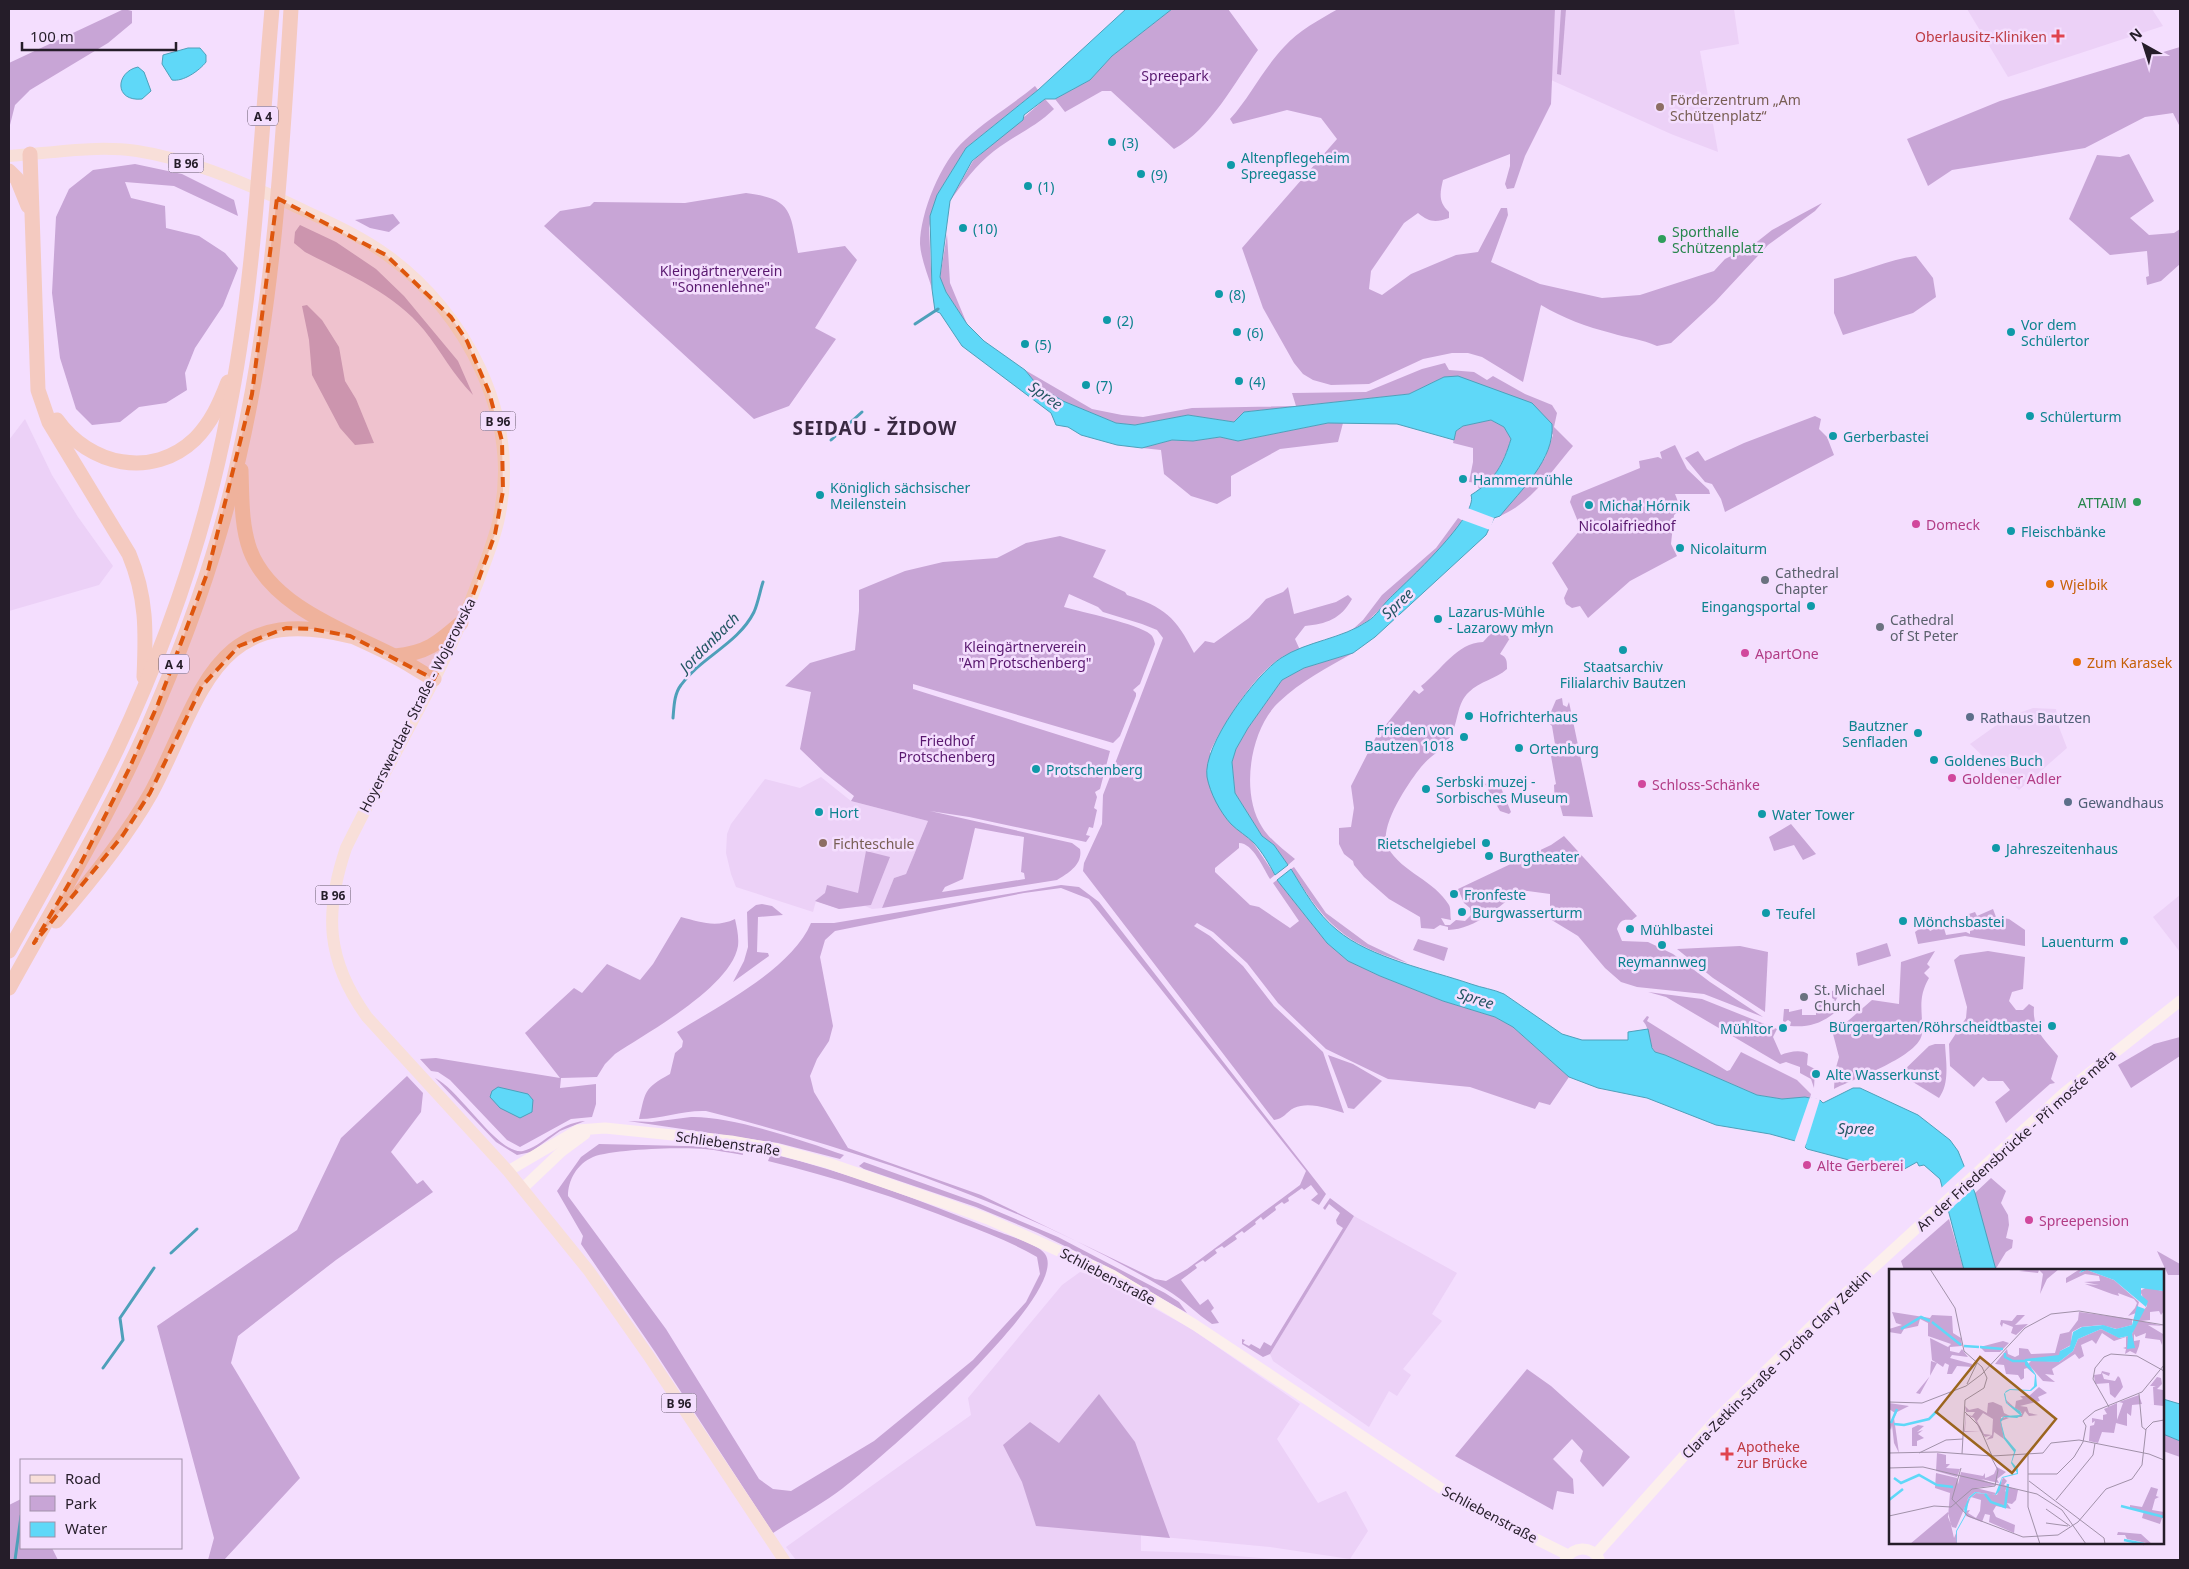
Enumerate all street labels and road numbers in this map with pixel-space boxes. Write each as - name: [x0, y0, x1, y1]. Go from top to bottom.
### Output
- road number: A 4: [248, 106, 278, 125]
- road number: B 96: [168, 154, 204, 172]
- road number: B 96: [480, 412, 516, 431]
- street label: Hoyerswerdaer Straße - Wojerowska: [354, 595, 480, 815]
- road number: A 4: [159, 654, 189, 674]
- road number: B 96: [316, 886, 350, 904]
- street label: An der Friedensbrücke - Při mosće měra: [1912, 1045, 2120, 1235]
- street label: Schliebenstraße: [675, 1126, 782, 1160]
- street label: Schliebenstraße: [1057, 1243, 1159, 1309]
- street label: Clara-Zetkin-Straße - Dróha Clary Zetkin: [1677, 1265, 1875, 1463]
- road number: B 96: [662, 1394, 696, 1412]
- street label: Schliebenstraße: [1439, 1481, 1541, 1547]

